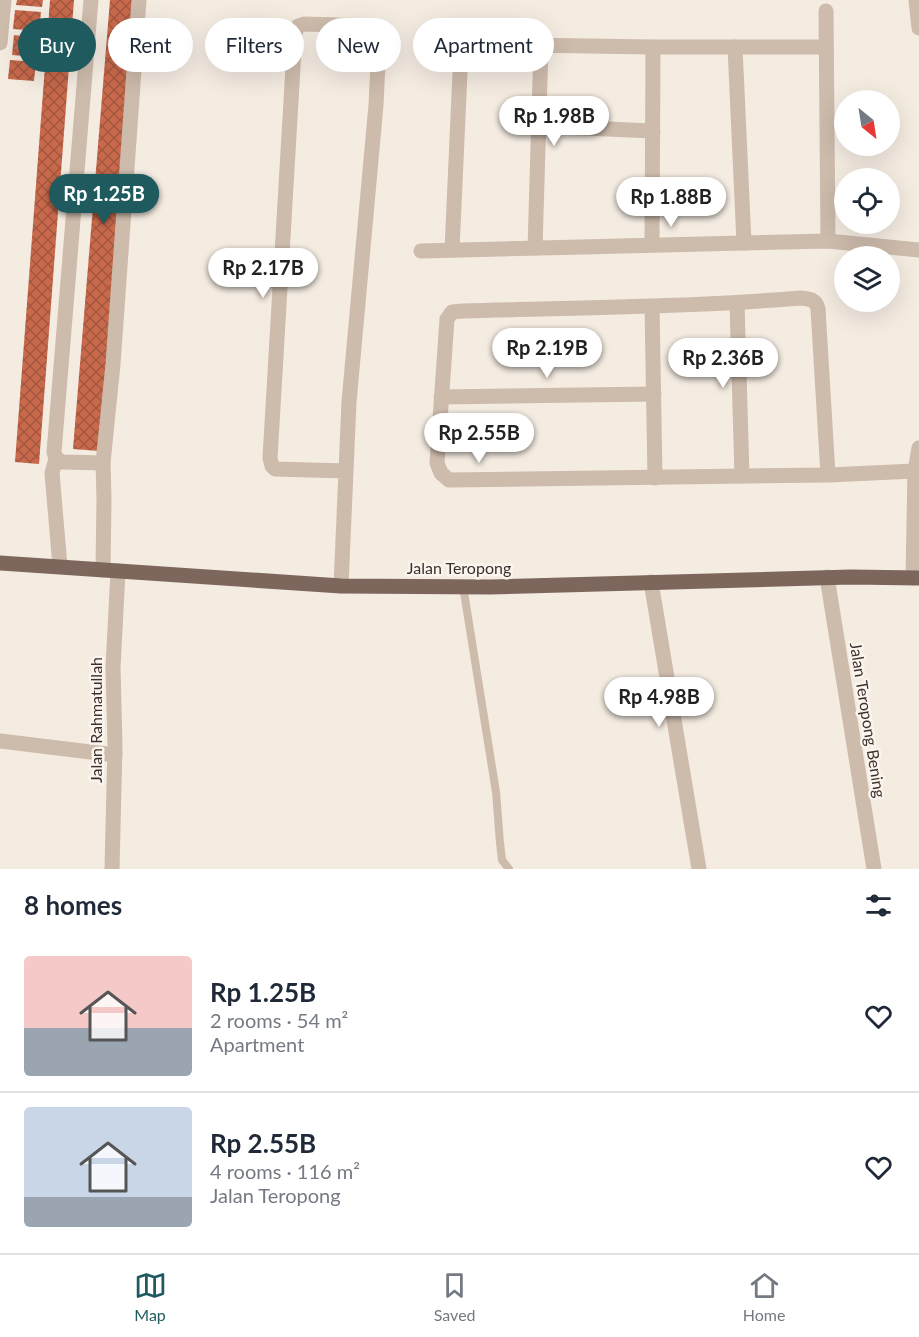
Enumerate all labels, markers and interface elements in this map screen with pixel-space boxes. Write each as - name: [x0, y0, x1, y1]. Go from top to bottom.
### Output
- chip: Buy: [18, 18, 96, 72]
- chip: Rent: [108, 18, 193, 72]
- chip: Filters: [205, 18, 304, 72]
- chip: New: [316, 18, 401, 72]
- chip: Apartment: [413, 18, 554, 72]
- north arrow: [834, 90, 900, 156]
- map controls: [834, 90, 900, 312]
- pin: Rp 1.98B: [492, 96, 616, 147]
- text: Rp 1.98B: [513, 103, 595, 127]
- button: locate: [834, 168, 900, 234]
- pin: Rp 1.25B: [42, 174, 166, 225]
- pin: Rp 1.88B: [609, 177, 733, 228]
- text: Rp 1.25B: [63, 181, 145, 205]
- text: Rp 1.88B: [630, 184, 712, 208]
- button: layers: [834, 246, 900, 312]
- pin: Rp 2.17B: [201, 248, 325, 299]
- text: Rp 2.17B: [222, 255, 304, 279]
- pin: Rp 2.19B: [485, 328, 609, 379]
- text: Rp 2.19B: [506, 335, 588, 359]
- pin: Rp 2.36B: [661, 338, 785, 389]
- text: Rp 2.36B: [682, 345, 764, 369]
- pin: Rp 2.55B: [417, 413, 541, 464]
- text: Rp 2.55B: [438, 420, 520, 444]
- street label: Jalan Teropong: [407, 558, 511, 577]
- street label: Jalan Teropong Bening: [847, 641, 890, 799]
- street label: Jalan Rahmatullah: [86, 657, 105, 783]
- pin: Rp 4.98B: [597, 677, 721, 728]
- text: Rp 4.98B: [618, 684, 700, 708]
- text: 8 homes: [24, 889, 122, 921]
- icon: filters: [862, 889, 895, 922]
- text: Rp 1.25B: [210, 976, 316, 1008]
- icon: home: [72, 980, 144, 1052]
- icon: heart: [862, 1000, 895, 1033]
- text: 2 rooms · 54 m²: [210, 1008, 348, 1032]
- text: Apartment: [210, 1032, 304, 1056]
- text: Rp 2.55B: [210, 1127, 316, 1159]
- icon: home: [72, 1131, 144, 1203]
- icon: heart: [862, 1151, 895, 1184]
- text: 4 rooms · 116 m²: [210, 1159, 360, 1183]
- text: Jalan Teropong: [210, 1183, 341, 1207]
- tab: Map: [134, 1269, 167, 1324]
- tab: Saved: [434, 1269, 476, 1324]
- tab: Home: [743, 1269, 785, 1324]

